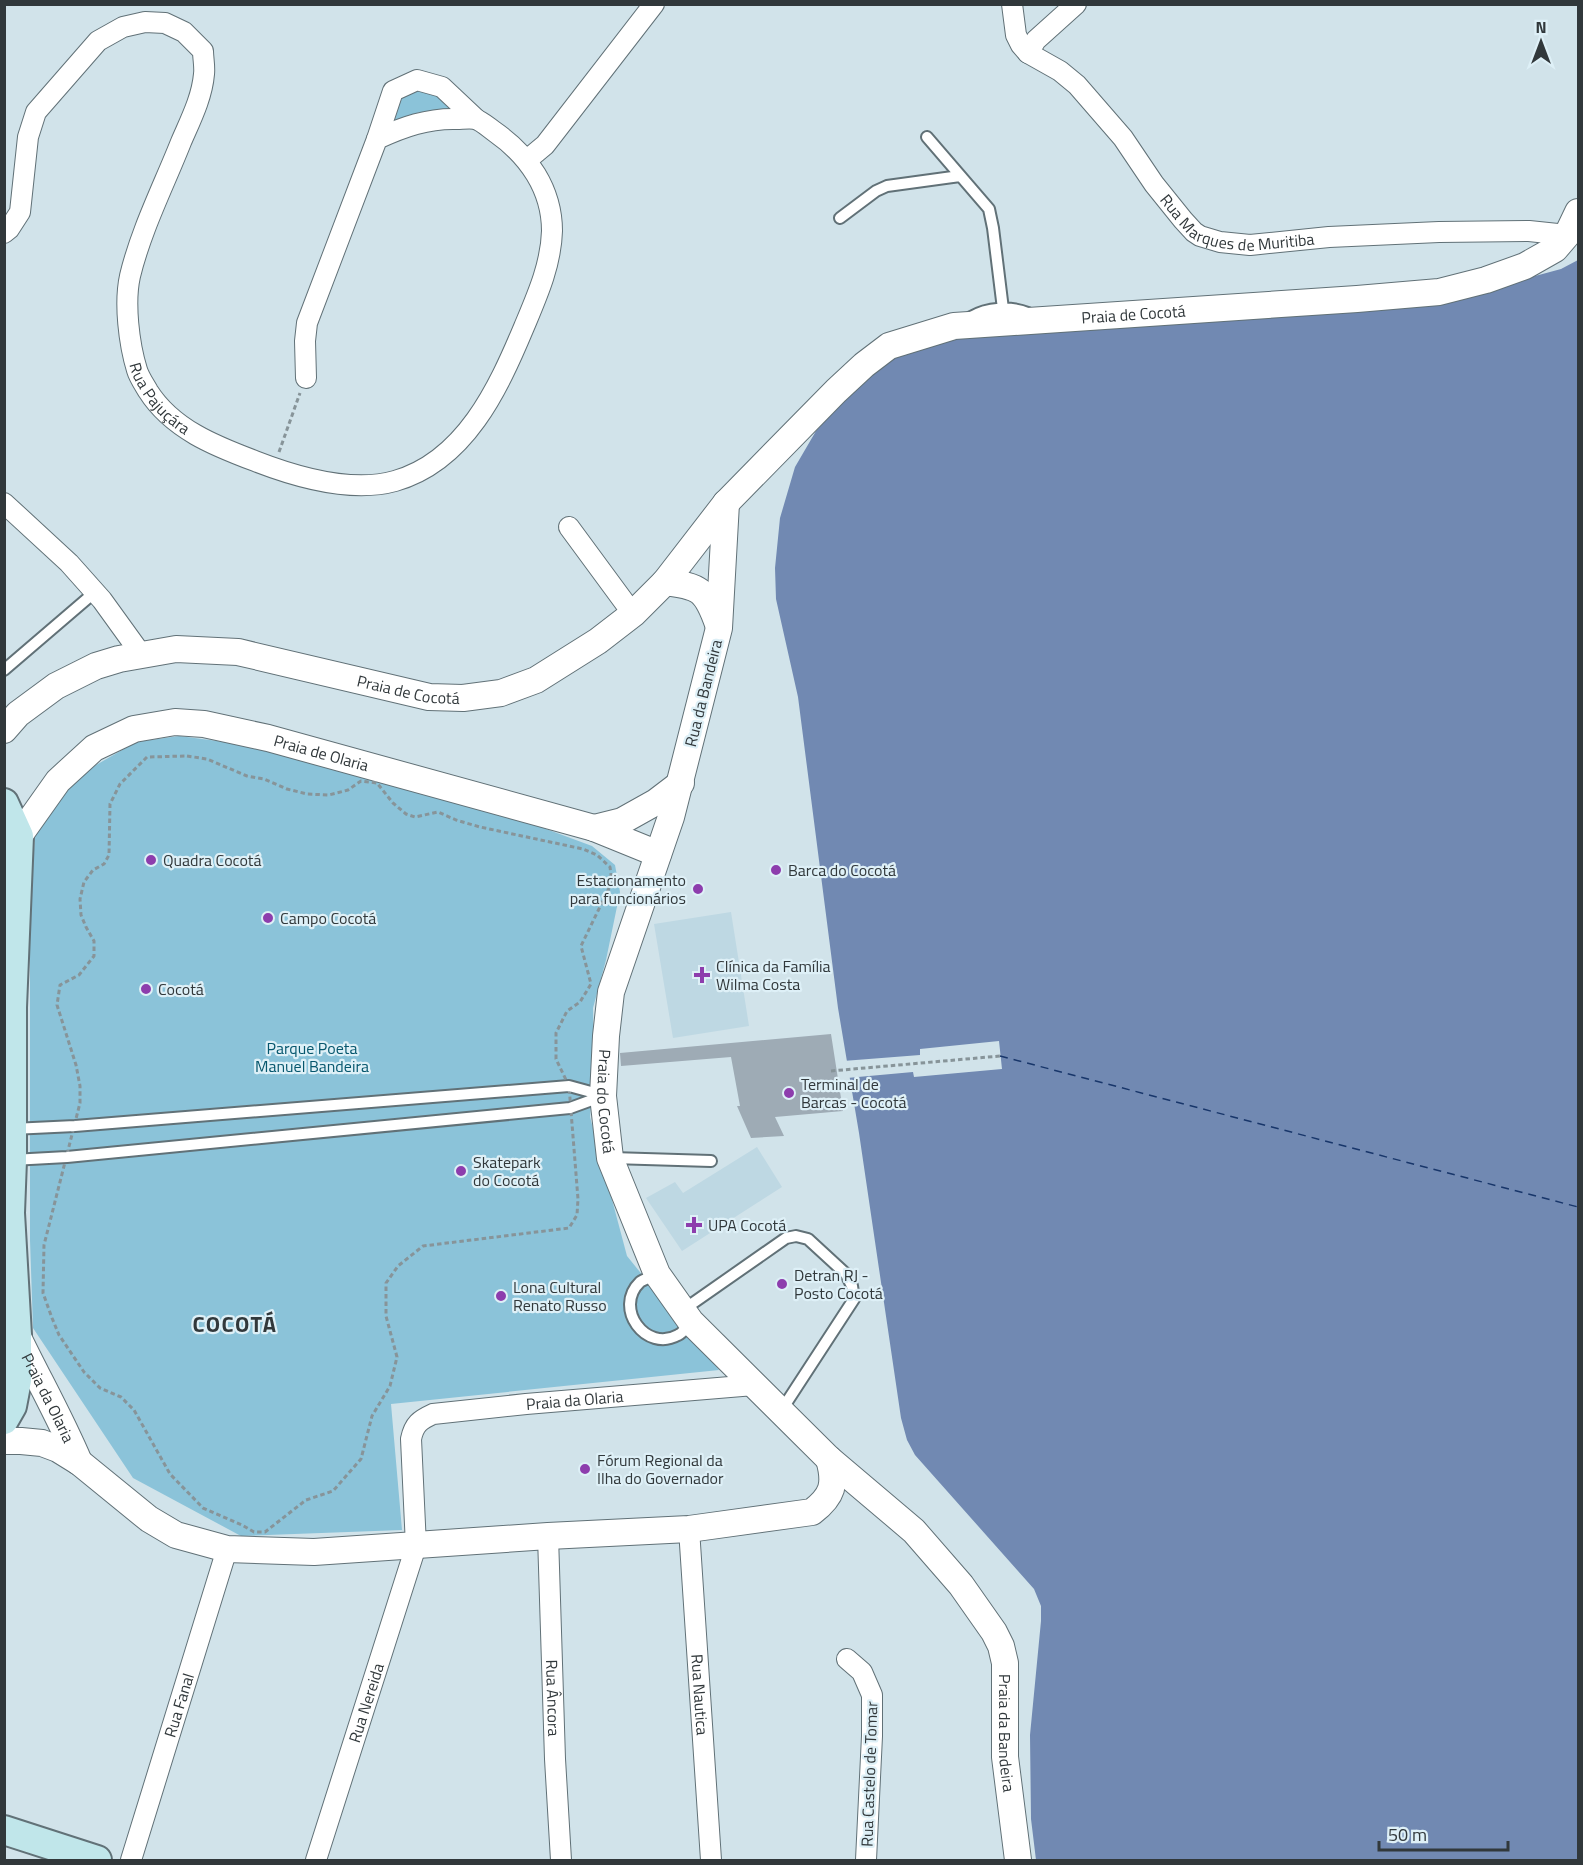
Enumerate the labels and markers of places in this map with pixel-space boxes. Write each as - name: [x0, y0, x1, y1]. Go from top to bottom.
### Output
- place label: Quadra Cocotá: [163, 848, 262, 872]
- marker: Quadra Cocotá: [144, 853, 158, 867]
- place label: Barca do Cocotá: [788, 858, 896, 882]
- marker: Barca do Cocotá: [769, 863, 783, 877]
- place label: Estacionamento para funcionários: [570, 868, 686, 910]
- marker: Estacionamento para funcionários: [691, 882, 705, 896]
- place label: Campo Cocotá: [280, 906, 376, 930]
- marker: Campo Cocotá: [261, 911, 275, 925]
- place label: Clínica da Família Wilma Costa: [716, 954, 831, 996]
- marker: Clínica da Família Wilma Costa: [693, 966, 711, 984]
- place label: Cocotá: [158, 977, 204, 1001]
- marker: Cocotá: [139, 982, 153, 996]
- place label: Terminal de Barcas - Cocotá: [801, 1072, 907, 1114]
- marker: Terminal de Barcas - Cocotá: [782, 1086, 796, 1100]
- place label: Skatepark do Cocotá: [473, 1150, 541, 1192]
- marker: Skatepark do Cocotá: [454, 1164, 468, 1178]
- place label: UPA Cocotá: [708, 1213, 786, 1237]
- marker: UPA Cocotá: [685, 1216, 703, 1234]
- place label: Detran RJ - Posto Cocotá: [794, 1263, 883, 1305]
- place label: Lona Cultural Renato Russo: [513, 1275, 607, 1317]
- marker: Detran RJ - Posto Cocotá: [775, 1277, 789, 1291]
- marker: Lona Cultural Renato Russo: [494, 1289, 508, 1303]
- place label: Fórum Regional da Ilha do Governador: [597, 1448, 724, 1490]
- marker: Fórum Regional da Ilha do Governador: [578, 1462, 592, 1476]

